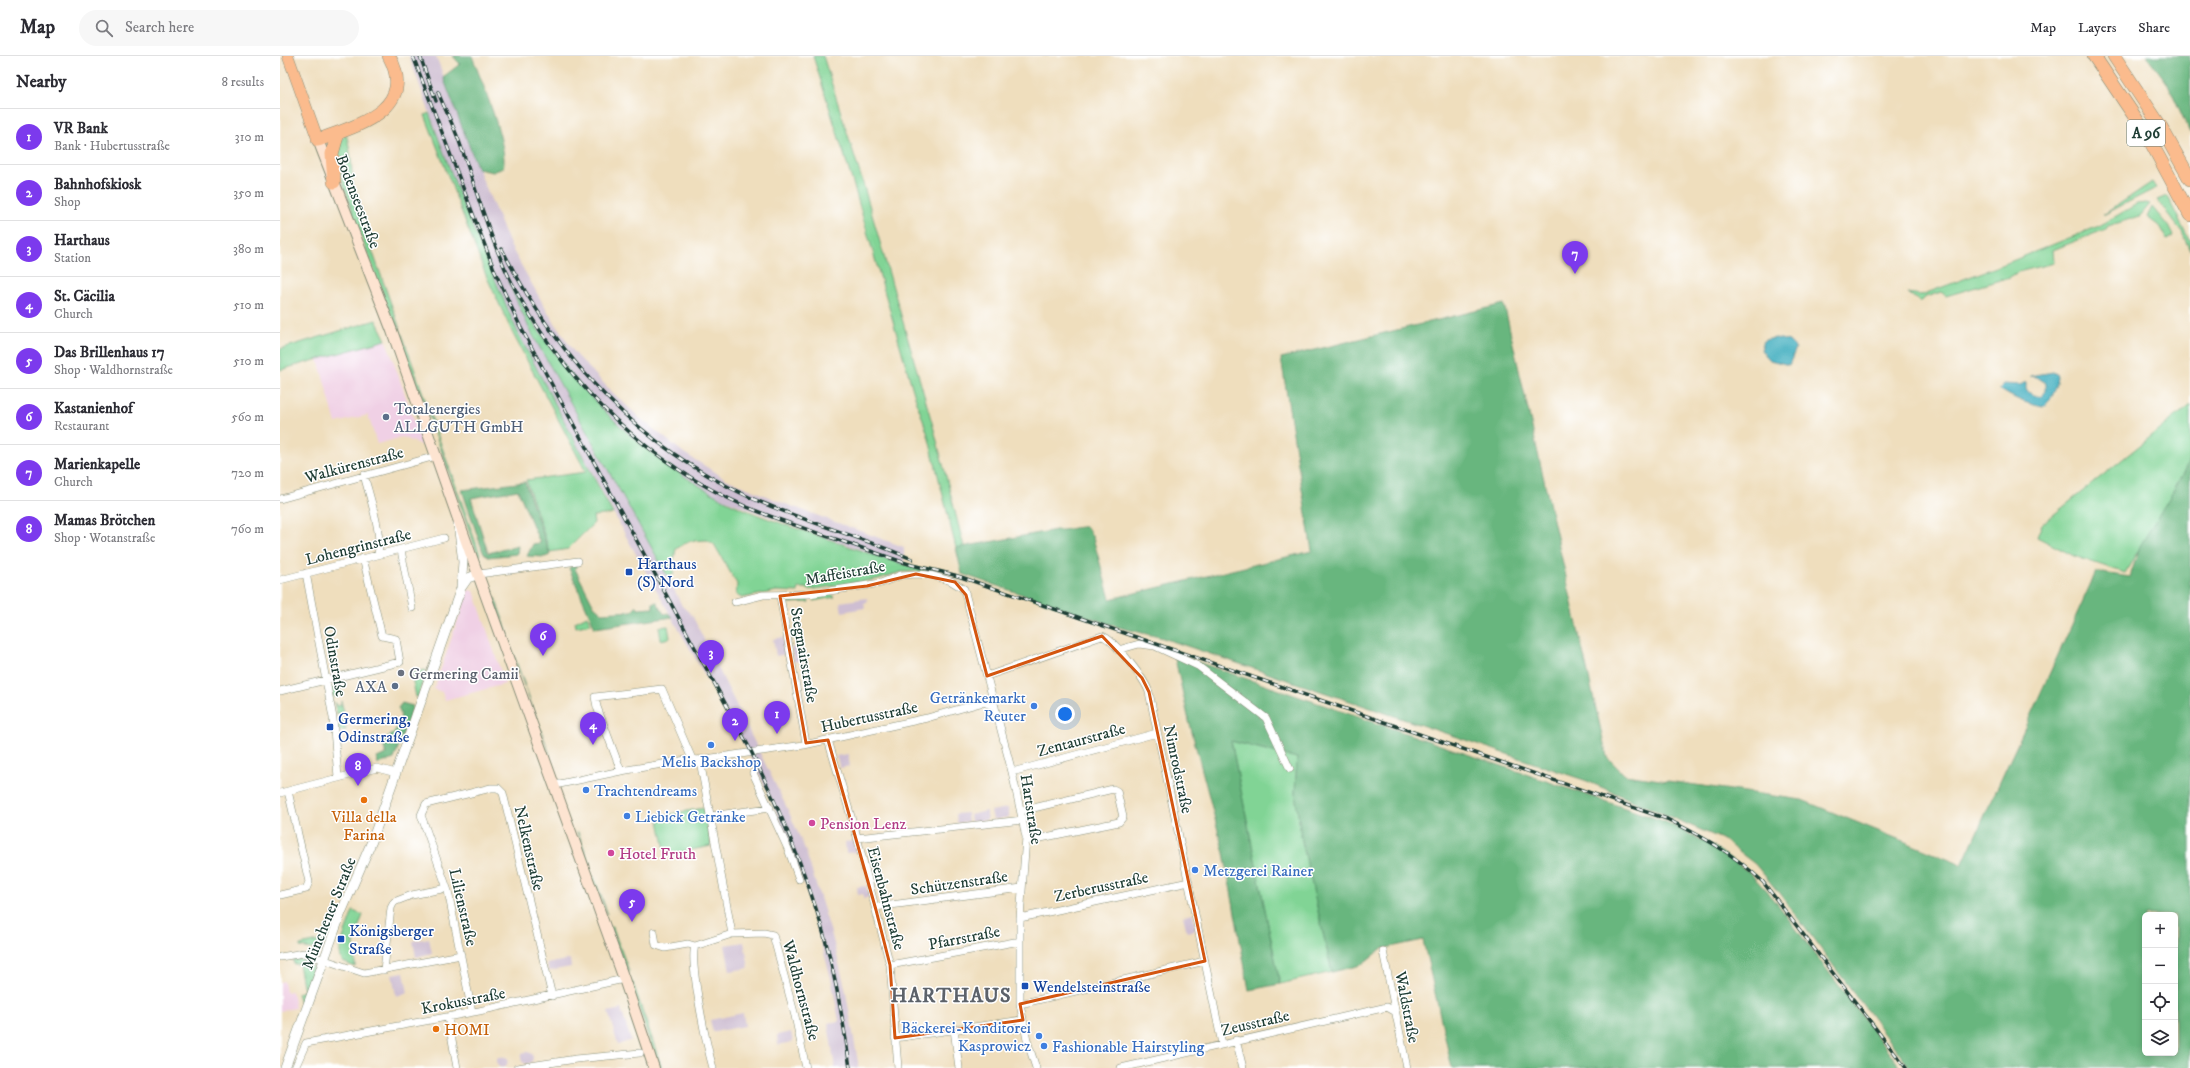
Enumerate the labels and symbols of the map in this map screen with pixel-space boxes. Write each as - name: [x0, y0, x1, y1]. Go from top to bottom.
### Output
- road number: A 96: [2127, 120, 2165, 146]
- street label: Bodenseestraße: [331, 152, 385, 251]
- pin: 7: [1562, 241, 1588, 274]
- place label: Totalenergies ALLGUTH GmbH: [394, 399, 524, 437]
- marker: Totalenergies ALLGUTH GmbH: [381, 412, 391, 422]
- street label: Walkürenstraße: [302, 442, 406, 488]
- street label: Lohengrinstraße: [303, 524, 414, 570]
- place label: Harthaus (S) Nord: [637, 554, 697, 592]
- street label: Maffeistraße: [804, 556, 887, 590]
- marker: Harthaus (S) Nord: [624, 567, 634, 577]
- street label: Stegmairstraße: [786, 606, 822, 705]
- pin: 6: [530, 623, 556, 656]
- street label: Odinstraße: [319, 624, 351, 698]
- pin: 3: [698, 640, 724, 673]
- place label: Germering Camii: [409, 664, 519, 684]
- marker: Germering Camii: [396, 668, 406, 678]
- place label: AXA: [355, 677, 388, 697]
- marker: AXA: [390, 681, 400, 691]
- place label: Getränkemarkt Reuter: [930, 688, 1026, 726]
- street label: Hubertusstraße: [819, 697, 920, 737]
- pin: 1: [764, 701, 790, 734]
- marker: Getränkemarkt Reuter: [1029, 701, 1039, 711]
- your location: [1055, 704, 1075, 724]
- pin: 2: [722, 708, 748, 741]
- place label: Germering, Odinstraße: [338, 709, 411, 747]
- pin: 4: [580, 712, 606, 745]
- street label: Zentaurstraße: [1035, 719, 1128, 761]
- marker: Germering, Odinstraße: [325, 722, 335, 732]
- street label: Nimrodstraße: [1159, 723, 1197, 816]
- marker: Melis Backshop: [706, 740, 716, 750]
- place label: Melis Backshop: [661, 752, 761, 772]
- pin: 8: [345, 753, 371, 786]
- street label: Hartstraße: [1016, 773, 1046, 846]
- place label: Trachtendreams: [594, 781, 697, 801]
- marker: Trachtendreams: [581, 785, 591, 795]
- marker: Villa della Farina: [359, 795, 369, 805]
- street label: Nelkenstraße: [510, 804, 549, 893]
- place label: Villa della Farina: [331, 807, 397, 845]
- place label: Liebick Getränke: [635, 807, 746, 827]
- marker: Liebick Getränke: [622, 811, 632, 821]
- place label: Pension Lenz: [820, 814, 907, 834]
- marker: Pension Lenz: [807, 818, 817, 828]
- place label: Hotel Fruth: [619, 844, 697, 864]
- street label: Eisenbahnstraße: [863, 844, 910, 953]
- marker: Hotel Fruth: [606, 848, 616, 858]
- street label: Münchener Straße: [297, 854, 361, 972]
- place label: Metzgerei Rainer: [1203, 861, 1313, 881]
- marker: Metzgerei Rainer: [1190, 865, 1200, 875]
- street label: Lilienstraße: [444, 866, 482, 948]
- street label: Schützenstraße: [909, 866, 1009, 900]
- street label: Zerberusstraße: [1052, 867, 1150, 907]
- pin: 5: [619, 889, 645, 922]
- place label: Königsberger Straße: [349, 921, 434, 959]
- street label: Pfarrstraße: [927, 921, 1002, 955]
- marker: Königsberger Straße: [336, 934, 346, 944]
- street label: Waldhornstraße: [778, 937, 824, 1043]
- street label: Waldstraße: [1390, 969, 1424, 1045]
- place label: Wendelsteinstraße: [1032, 977, 1151, 997]
- marker: Wendelsteinstraße: [1020, 981, 1030, 991]
- street label: Krokusstraße: [419, 983, 507, 1019]
- district label: HARTHAUS: [890, 984, 1012, 1009]
- street label: Zeusstraße: [1219, 1005, 1292, 1041]
- place label: Bäckerei-Konditorei Kasprowicz: [901, 1018, 1031, 1056]
- place label: HOMI: [444, 1020, 490, 1040]
- marker: HOMI: [431, 1024, 441, 1034]
- marker: Bäckerei-Konditorei Kasprowicz: [1034, 1031, 1044, 1041]
- place label: Fashionable Hairstyling: [1052, 1037, 1205, 1057]
- marker: Fashionable Hairstyling: [1039, 1041, 1049, 1051]

